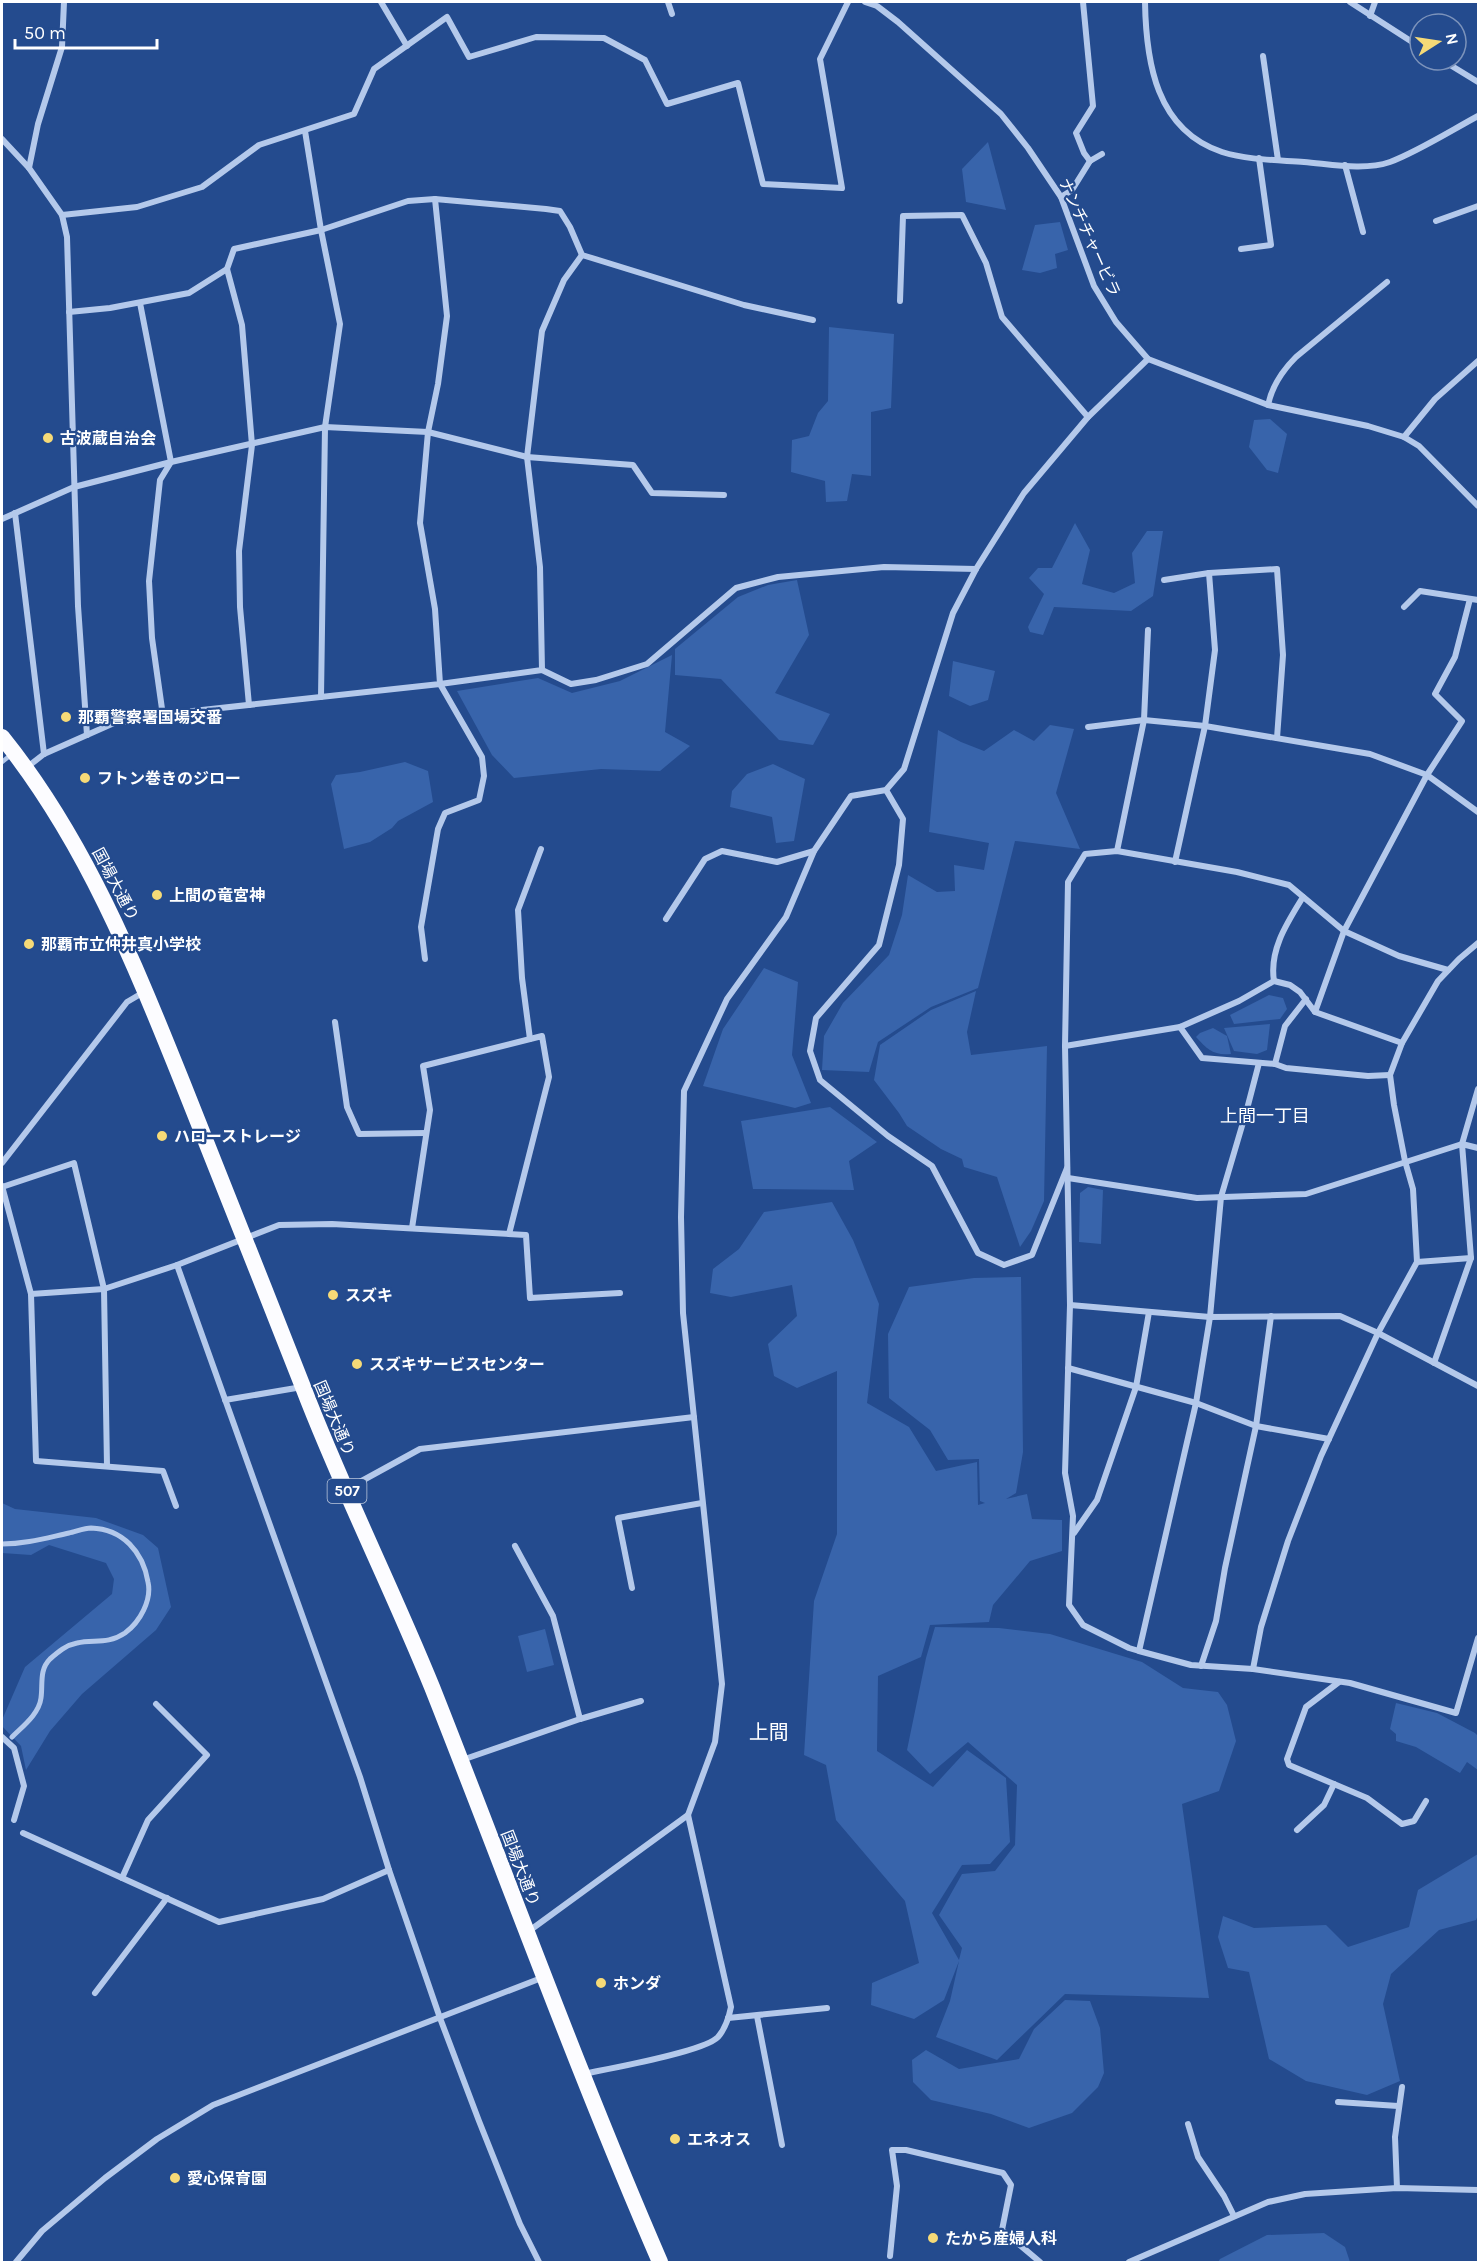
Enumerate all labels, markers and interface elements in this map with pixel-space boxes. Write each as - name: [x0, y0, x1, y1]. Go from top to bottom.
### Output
- scale bar: [15, 12, 158, 50]
- north arrow: [1408, 12, 1468, 72]
- text: 50 m: [24, 22, 66, 44]
- text: N: [1442, 31, 1463, 47]
- street label: ナンチチャービラ: [1055, 175, 1124, 299]
- place label: 古波蔵自治会: [60, 429, 156, 448]
- marker: 古波蔵自治会: [41, 431, 55, 445]
- place label: 那覇警察署国場交番: [78, 708, 222, 727]
- marker: 那覇警察署国場交番: [59, 710, 73, 724]
- place label: フトン巻きのジロー: [97, 769, 241, 788]
- marker: フトン巻きのジロー: [78, 771, 92, 785]
- street label: 国場大通り: [88, 844, 143, 924]
- place label: 上間の竜宮神: [169, 886, 265, 905]
- marker: 上間の竜宮神: [150, 888, 164, 902]
- place label: 那覇市立仲井真小学校: [41, 935, 201, 954]
- marker: 那覇市立仲井真小学校: [22, 937, 36, 951]
- district label: 上間一丁目: [1220, 1105, 1310, 1127]
- place label: ハローストレージ: [174, 1127, 301, 1146]
- marker: ハローストレージ: [155, 1129, 169, 1143]
- place label: スズキ: [345, 1286, 393, 1305]
- marker: スズキ: [326, 1288, 340, 1302]
- place label: スズキサービスセンター: [369, 1355, 545, 1374]
- marker: スズキサービスセンター: [350, 1357, 364, 1371]
- street label: 国場大通り: [310, 1378, 359, 1459]
- road number: 507: [328, 1479, 366, 1503]
- district label: 上間: [749, 1721, 789, 1744]
- street label: 国場大通り: [497, 1827, 544, 1909]
- place label: ホンダ: [613, 1974, 661, 1993]
- marker: ホンダ: [594, 1976, 608, 1990]
- place label: エネオス: [687, 2130, 751, 2149]
- marker: エネオス: [668, 2132, 682, 2146]
- place label: 愛心保育園: [187, 2169, 267, 2188]
- marker: 愛心保育園: [168, 2171, 182, 2185]
- place label: たから産婦人科: [945, 2229, 1057, 2248]
- marker: たから産婦人科: [926, 2231, 940, 2245]

